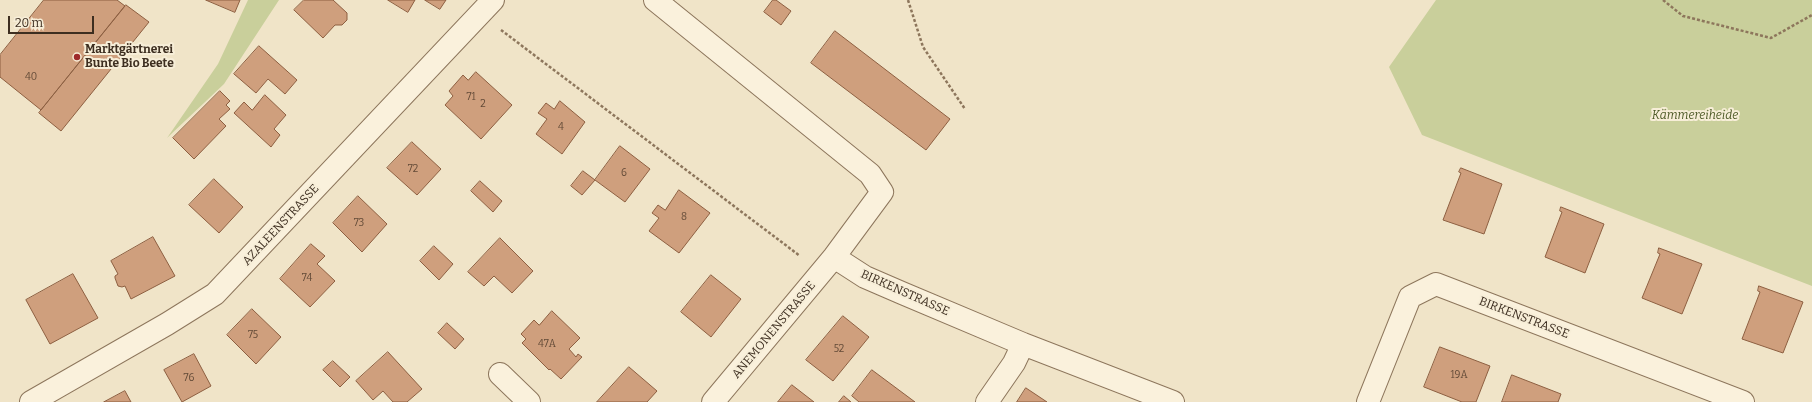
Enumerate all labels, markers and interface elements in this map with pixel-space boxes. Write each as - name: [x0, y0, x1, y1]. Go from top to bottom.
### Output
- scale bar: [10, 8, 96, 34]
- text: 20 m: [15, 16, 43, 30]
- place label: Marktgärtnerei Bunte Bio Beete: [85, 43, 174, 71]
- marker: Marktgärtnerei Bunte Bio Beete: [72, 52, 82, 62]
- house number: 40: [25, 71, 37, 83]
- house number: 71: [466, 91, 476, 103]
- house number: 2: [480, 98, 486, 110]
- park label: Kämmereiheide: [1652, 109, 1738, 123]
- house number: 4: [558, 121, 564, 133]
- house number: 72: [408, 163, 418, 175]
- house number: 6: [621, 167, 627, 179]
- street label: AZALEENSTRASSE: [240, 181, 322, 269]
- house number: 8: [681, 211, 687, 223]
- house number: 73: [354, 217, 364, 229]
- street label: BIRKENSTRASSE: [858, 267, 952, 319]
- house number: 74: [302, 272, 312, 284]
- street label: ANEMONENSTRASSE: [729, 279, 819, 381]
- street label: BIRKENSTRASSE: [1477, 294, 1571, 342]
- house number: 75: [248, 329, 258, 341]
- house number: 47A: [538, 338, 556, 350]
- house number: 52: [834, 343, 844, 355]
- house number: 19A: [1450, 369, 1468, 381]
- house number: 76: [184, 372, 194, 384]

